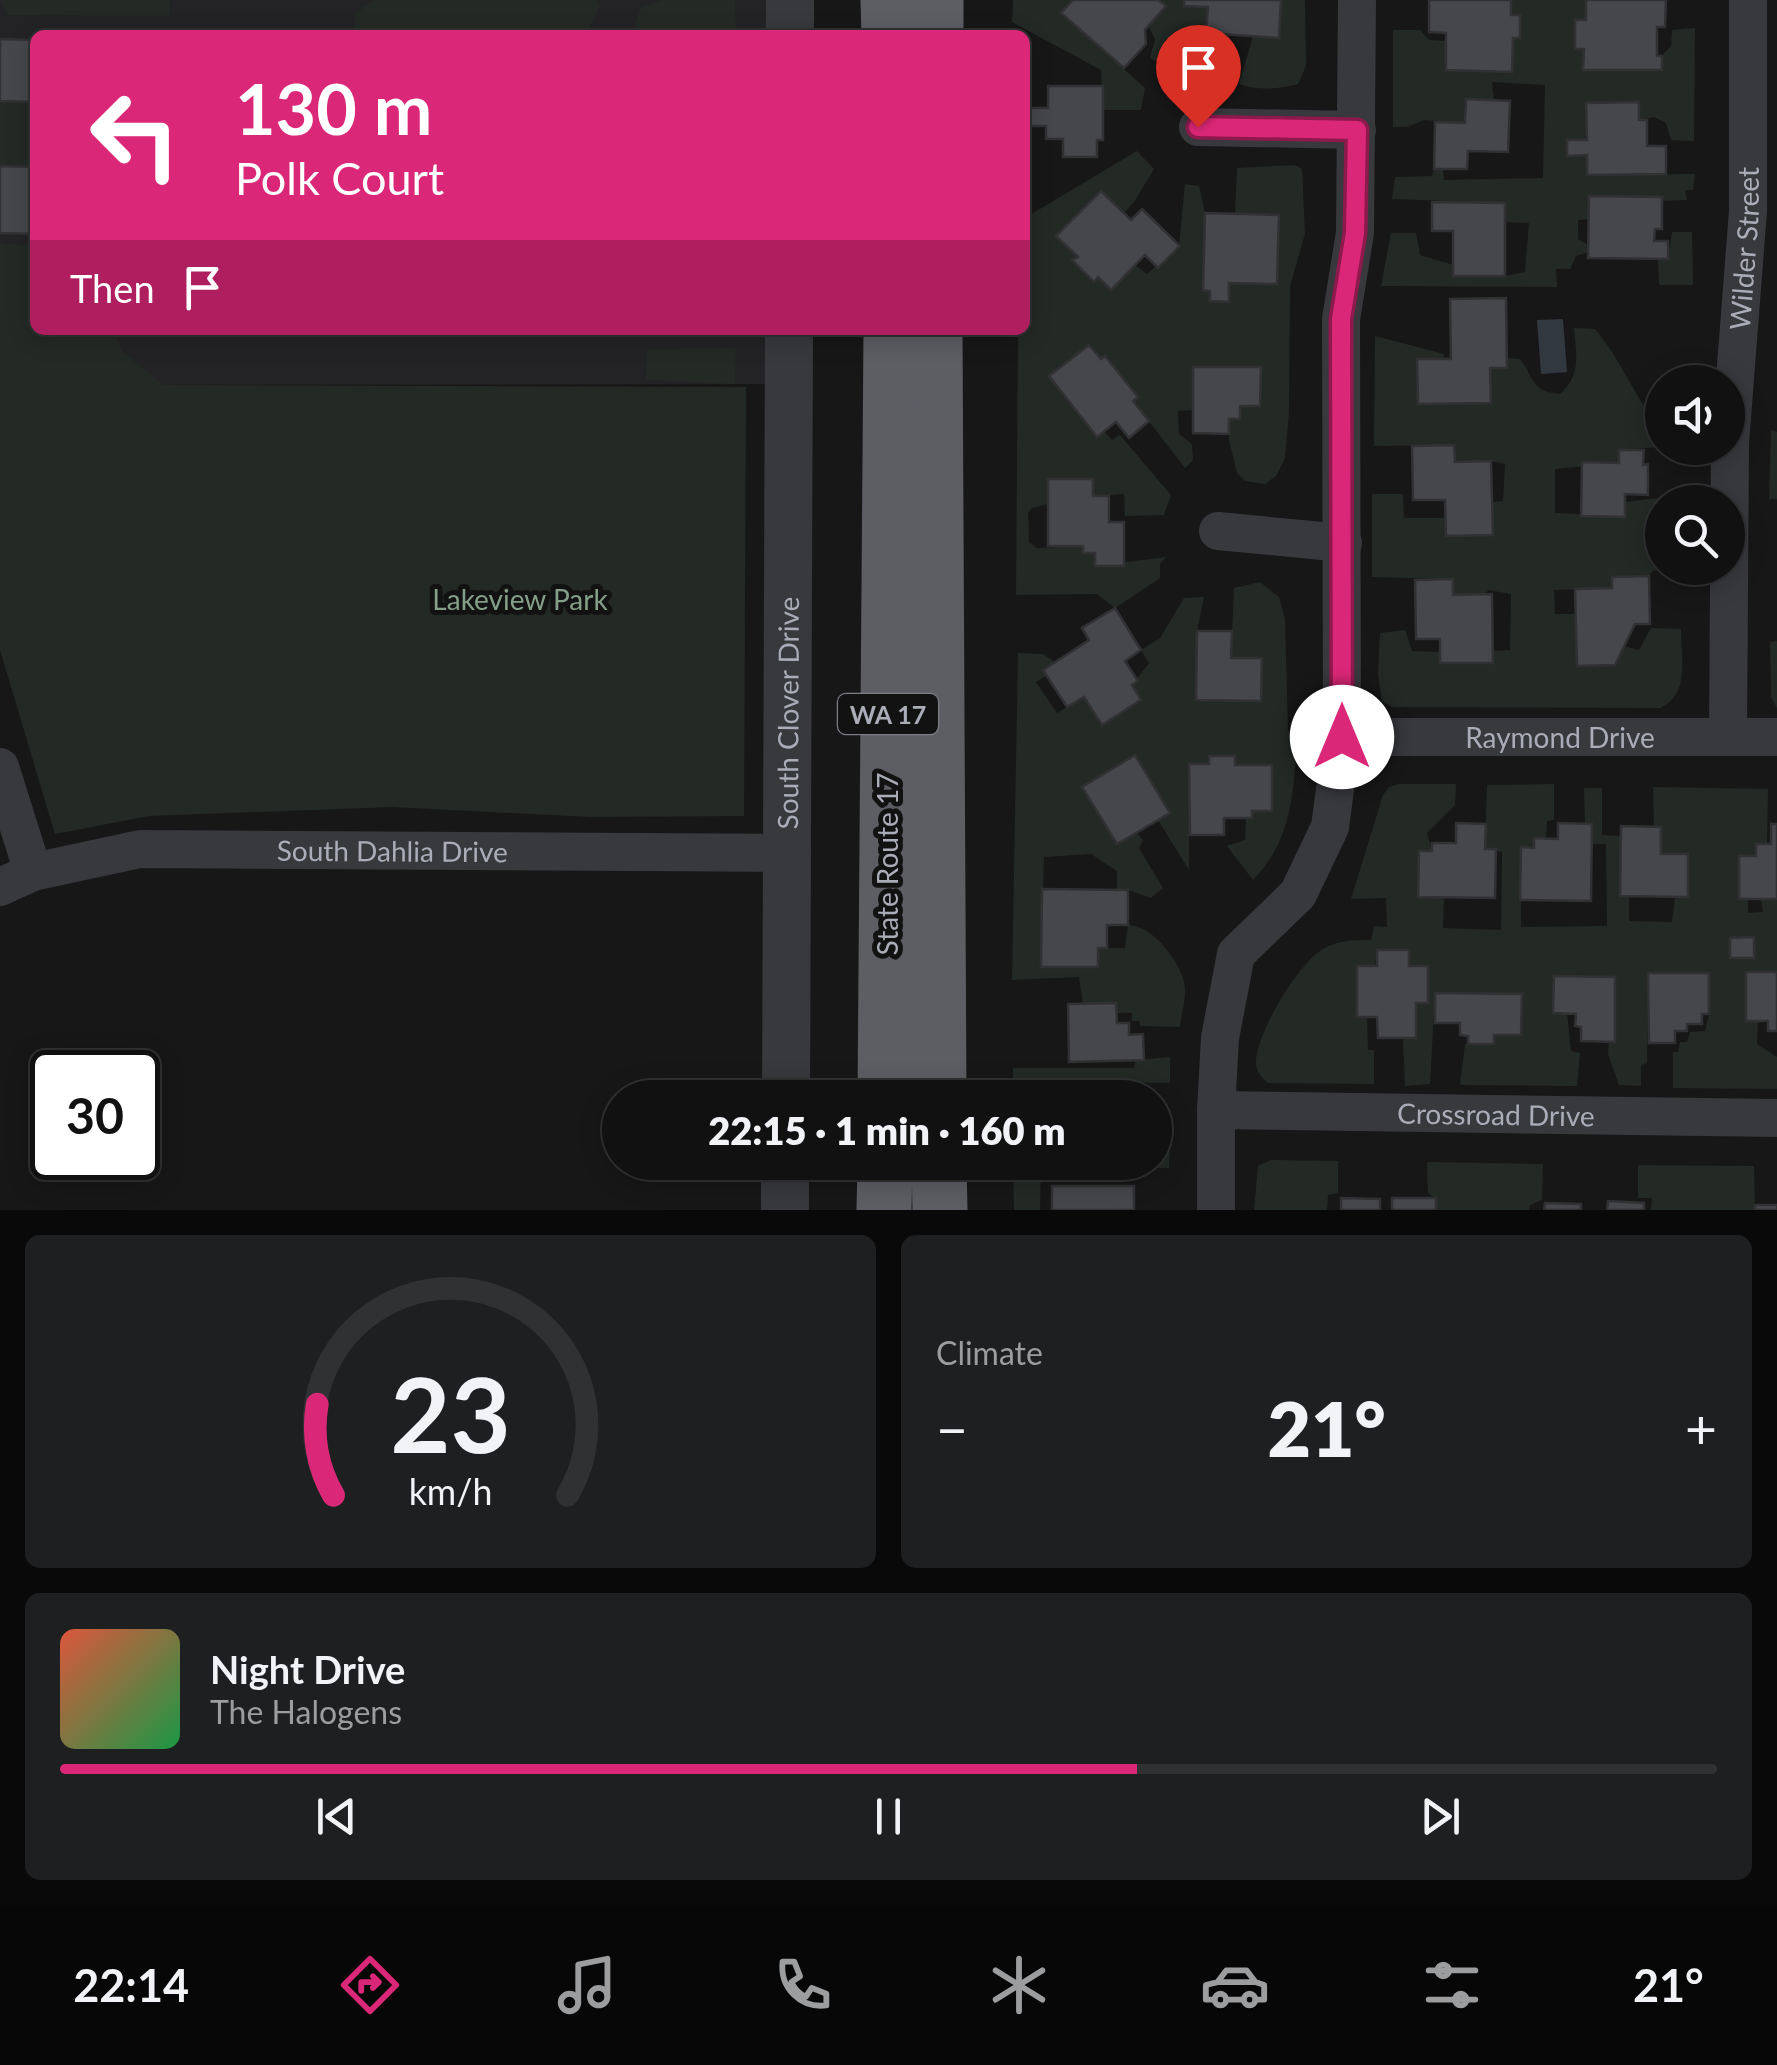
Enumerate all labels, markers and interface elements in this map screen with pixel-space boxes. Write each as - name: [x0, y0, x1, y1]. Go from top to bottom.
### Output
- pin: [1156, 25, 1241, 128]
- icon: arrive: [1171, 40, 1226, 95]
- text: 130 m: [235, 66, 432, 150]
- icon: left: [70, 70, 200, 200]
- text: Polk Court: [235, 151, 444, 205]
- street label: Wilder Street: [1722, 167, 1765, 331]
- icon: arrive: [175, 260, 230, 315]
- text: Then: [70, 265, 155, 311]
- map controls: [1645, 365, 1745, 585]
- button: sound: [1645, 365, 1745, 465]
- button: search: [1645, 485, 1745, 585]
- park label: Lakeview Park: [432, 582, 608, 616]
- street label: South Clover Drive: [770, 597, 805, 829]
- position arrow: [1290, 685, 1394, 789]
- road number: WA 17: [838, 694, 938, 734]
- street label: Raymond Drive: [1465, 720, 1655, 754]
- street label: State Route 17: [870, 773, 904, 955]
- street label: South Dahlia Drive: [277, 833, 508, 868]
- speed limit sign: 30: [30, 1050, 160, 1180]
- street label: Crossroad Drive: [1397, 1096, 1595, 1132]
- text: 22:15 · 1 min · 160 m: [708, 1107, 1066, 1153]
- text: Climate: [936, 1333, 1043, 1372]
- text: 23: [390, 1350, 511, 1475]
- text: 21°: [1267, 1383, 1386, 1473]
- text: −: [936, 1395, 968, 1461]
- text: +: [1685, 1395, 1717, 1461]
- text: km/h: [409, 1470, 492, 1513]
- text: Night Drive: [210, 1646, 405, 1692]
- text: The Halogens: [210, 1692, 402, 1731]
- icon: previous: [309, 1789, 364, 1844]
- icon: pause: [861, 1789, 916, 1844]
- icon: next: [1413, 1789, 1468, 1844]
- icon: directions: [335, 1950, 405, 2020]
- icon: music: [552, 1950, 622, 2020]
- icon: phone: [768, 1950, 838, 2020]
- icon: climate: [984, 1950, 1054, 2020]
- icon: car: [1200, 1950, 1270, 2020]
- icon: filters: [1417, 1950, 1487, 2020]
- text: 22:14: [73, 1958, 189, 2012]
- text: 21°: [1633, 1958, 1704, 2012]

